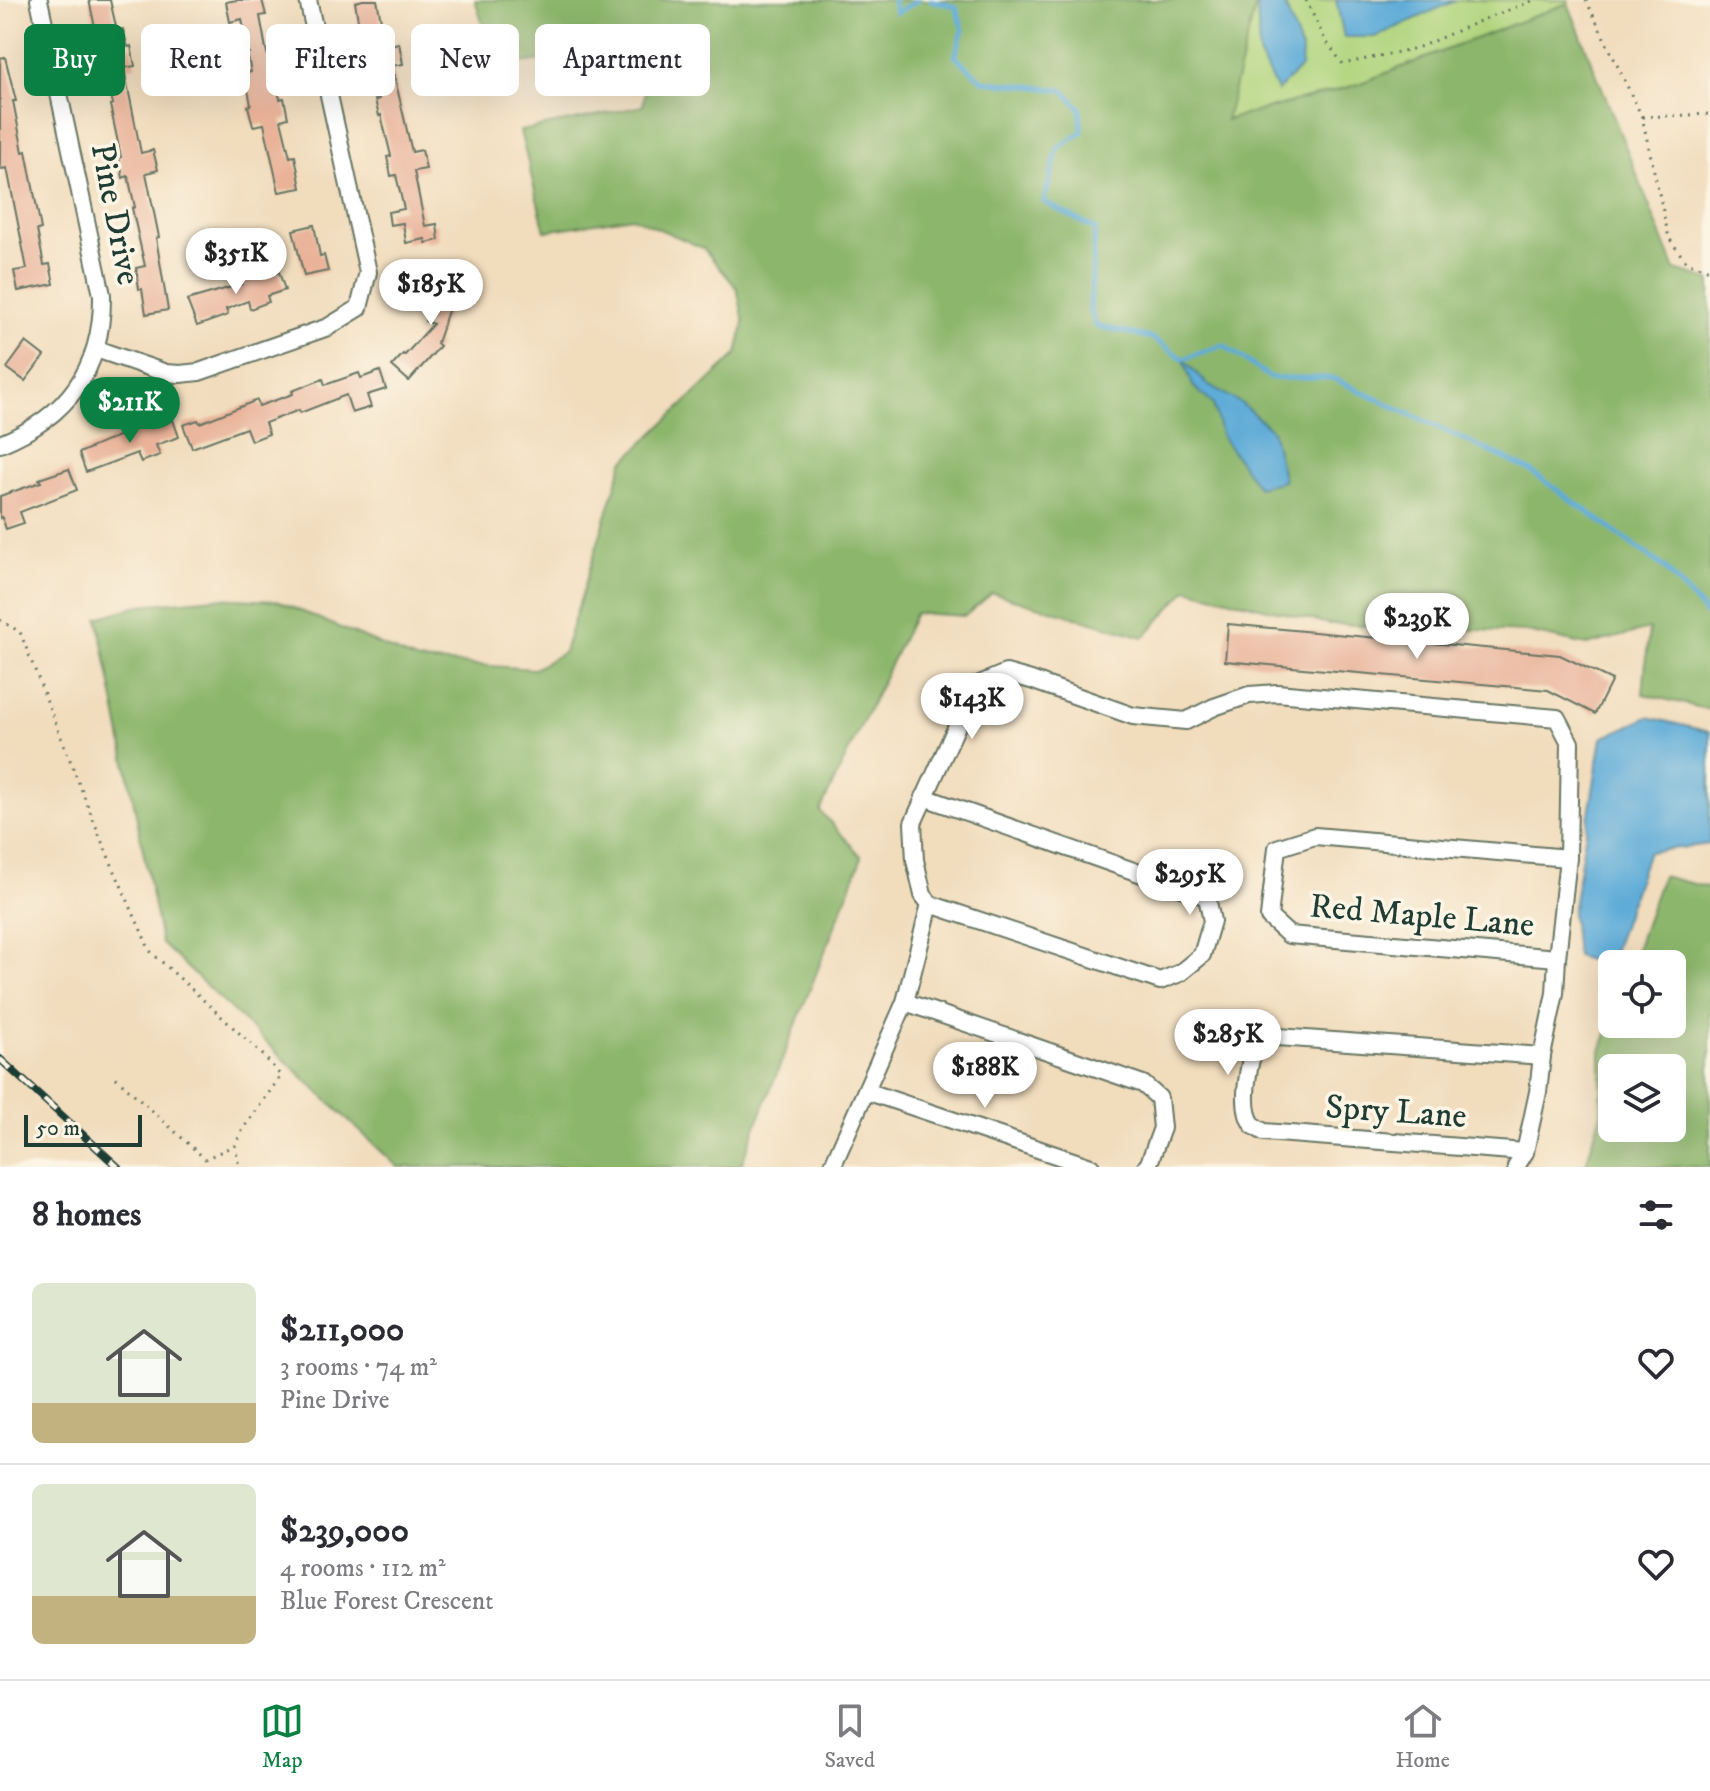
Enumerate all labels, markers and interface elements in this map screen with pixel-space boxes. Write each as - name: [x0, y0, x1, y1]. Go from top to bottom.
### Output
- chip: Buy: [24, 24, 125, 96]
- chip: Rent: [141, 24, 250, 96]
- chip: Filters: [266, 24, 395, 96]
- chip: New: [411, 24, 519, 96]
- chip: Apartment: [535, 24, 710, 96]
- street label: Pine Drive: [81, 140, 149, 288]
- pin: $351K: [180, 228, 292, 296]
- text: $351K: [204, 237, 268, 270]
- pin: $185K: [375, 259, 487, 327]
- text: $185K: [397, 268, 465, 301]
- pin: $211K: [74, 377, 186, 445]
- text: $211K: [98, 386, 162, 419]
- pin: $239K: [1361, 593, 1473, 661]
- text: $239K: [1383, 602, 1451, 635]
- pin: $143K: [916, 673, 1028, 741]
- text: $143K: [939, 682, 1005, 715]
- pin: $295K: [1134, 849, 1246, 917]
- text: $295K: [1154, 858, 1226, 891]
- street label: Red Maple Lane: [1308, 885, 1536, 947]
- map controls: [1598, 950, 1686, 1142]
- button: locate: [1598, 950, 1686, 1038]
- pin: $285K: [1172, 1009, 1284, 1077]
- text: $285K: [1192, 1018, 1264, 1051]
- pin: $188K: [929, 1042, 1041, 1110]
- text: $188K: [951, 1051, 1019, 1084]
- button: layers: [1598, 1054, 1686, 1142]
- street label: Spry Lane: [1324, 1086, 1468, 1138]
- scale bar: [24, 1111, 142, 1147]
- text: 50 m: [36, 1115, 80, 1142]
- icon: filters: [1634, 1193, 1678, 1237]
- text: 8 homes: [32, 1194, 141, 1236]
- text: $211,000: [280, 1309, 404, 1351]
- icon: home: [96, 1315, 192, 1411]
- icon: heart: [1634, 1341, 1678, 1385]
- text: 3 rooms · 74 m²: [280, 1351, 437, 1384]
- text: Pine Drive: [280, 1384, 390, 1417]
- text: $239,000: [280, 1510, 409, 1552]
- icon: home: [96, 1516, 192, 1612]
- icon: heart: [1634, 1542, 1678, 1586]
- text: 4 rooms · 112 m²: [280, 1552, 446, 1585]
- text: Blue Forest Crescent: [280, 1585, 494, 1618]
- tab: Map: [260, 1699, 304, 1774]
- tab: Saved: [825, 1699, 875, 1774]
- tab: Home: [1395, 1699, 1450, 1774]

